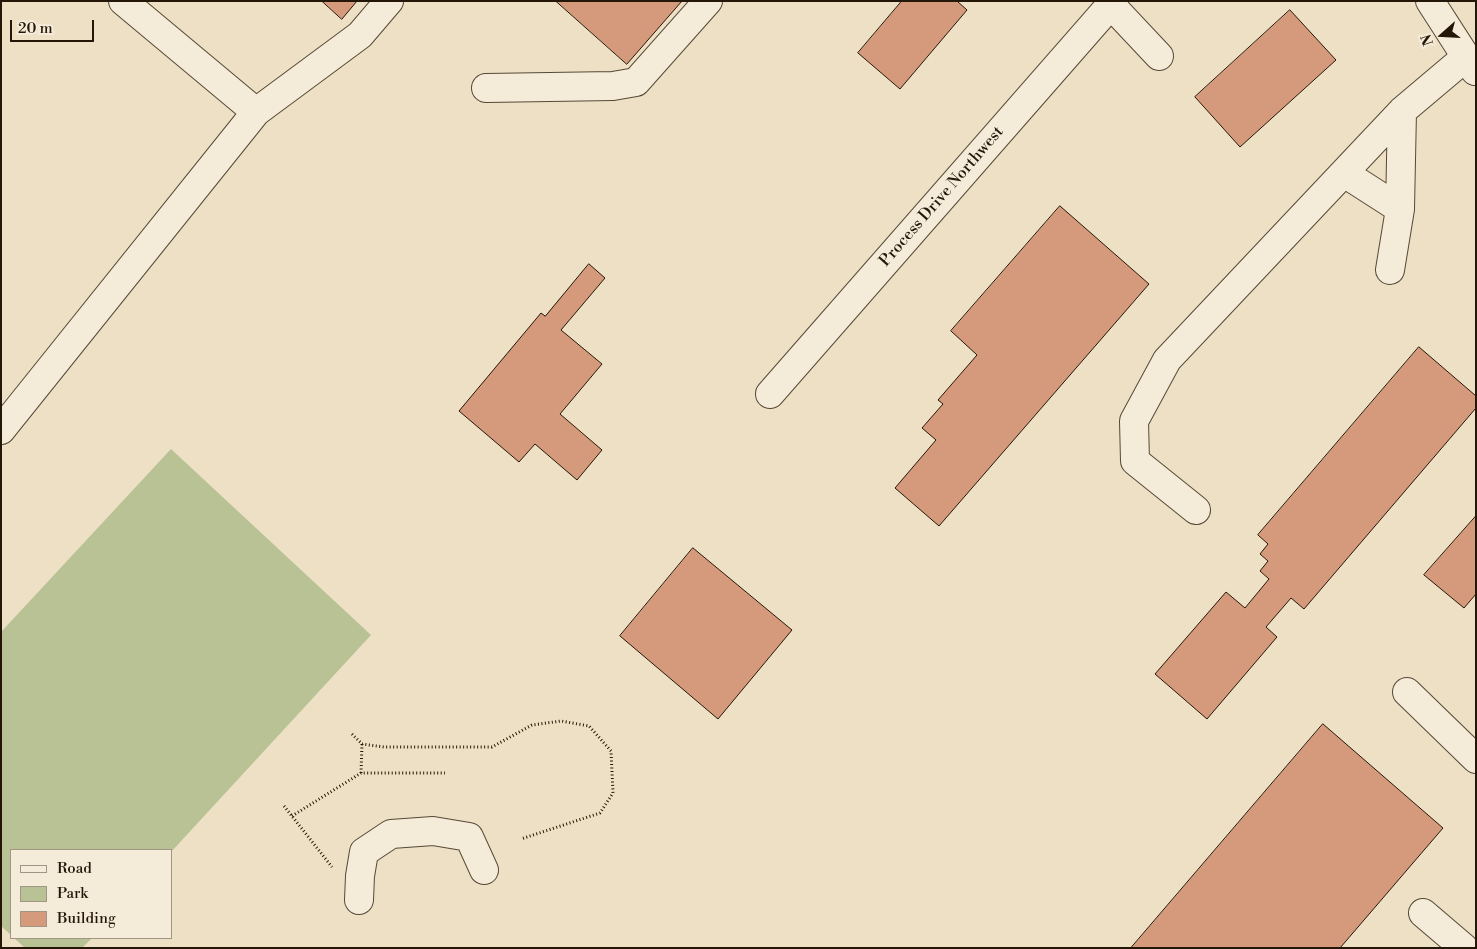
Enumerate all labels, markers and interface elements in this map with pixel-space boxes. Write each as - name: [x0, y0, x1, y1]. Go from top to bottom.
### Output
- scale bar: [12, 10, 96, 42]
- north arrow: [1417, 10, 1467, 60]
- text: 20 m: [18, 19, 53, 38]
- text: N: [1418, 32, 1438, 48]
- street label: Process Drive Northwest: [876, 123, 1008, 271]
- legend: [10, 849, 172, 939]
- text: Road: [57, 859, 92, 878]
- text: Park: [57, 884, 88, 903]
- text: Building: [57, 909, 116, 928]

